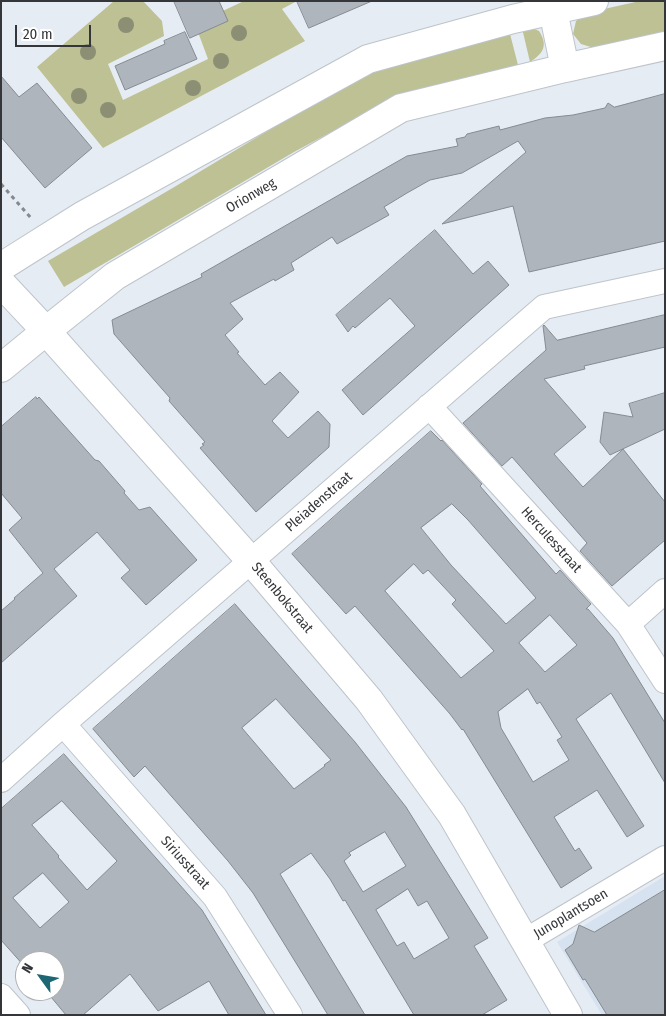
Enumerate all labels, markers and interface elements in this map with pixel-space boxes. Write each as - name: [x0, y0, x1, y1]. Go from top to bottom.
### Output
- scale bar: [18, 15, 94, 47]
- text: 20 m: [23, 25, 53, 43]
- street label: Orionweg: [223, 175, 279, 217]
- street label: Pleiadenstraat: [282, 468, 356, 536]
- street label: Herculesstraat: [517, 504, 585, 576]
- street label: Steenbokstraat: [248, 559, 316, 637]
- street label: Siriusstraat: [157, 833, 213, 893]
- street label: Junoplantsoen: [531, 885, 611, 943]
- north arrow: [15, 951, 65, 1001]
- text: N: [18, 960, 37, 976]

